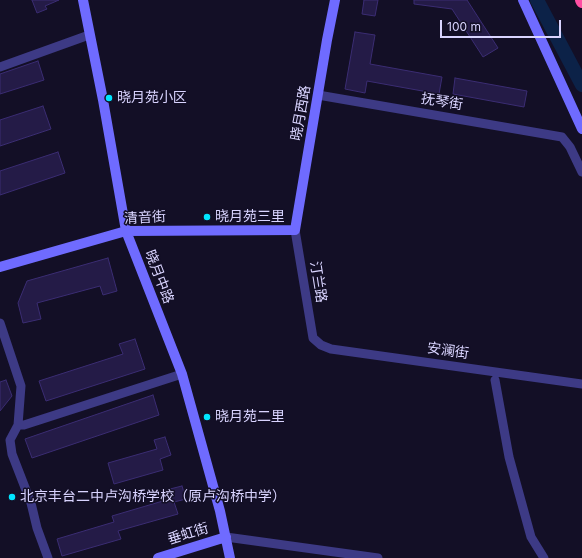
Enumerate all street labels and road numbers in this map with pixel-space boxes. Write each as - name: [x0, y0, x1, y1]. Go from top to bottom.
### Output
- street label: 晓月西路: [288, 84, 314, 142]
- street label: 抚琴街: [420, 90, 464, 114]
- street label: 清音街: [124, 209, 166, 227]
- street label: 晓月中路: [141, 248, 177, 306]
- street label: 汀兰路: [306, 260, 330, 304]
- street label: 安澜街: [426, 340, 470, 362]
- street label: 垂虹街: [165, 520, 211, 548]

